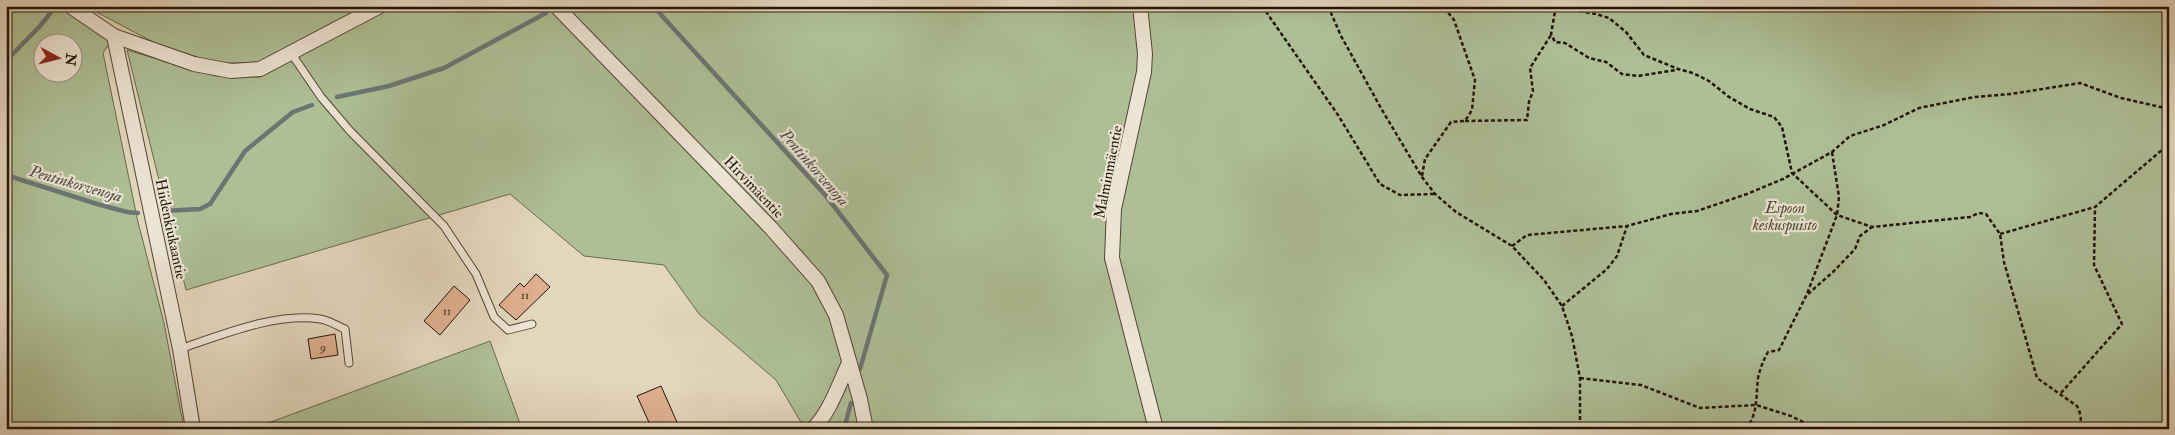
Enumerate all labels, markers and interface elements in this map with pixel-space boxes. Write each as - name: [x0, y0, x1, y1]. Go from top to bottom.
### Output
- north arrow: [32, 32, 82, 82]
- text: N: [61, 51, 80, 67]
- water label: Pentinkorvenoja: [775, 124, 853, 210]
- street label: Malminmäentie: [1090, 124, 1127, 220]
- street label: Hirvimäentie: [719, 152, 788, 222]
- water label: Pentinkorvenoja: [26, 161, 124, 207]
- street label: Hiidenkiukaantie: [151, 177, 190, 281]
- park label: Espoon keskuspuisto: [1752, 199, 1817, 235]
- house number: 11: [521, 288, 529, 303]
- house number: 11: [443, 304, 451, 319]
- house number: 9: [319, 340, 326, 355]

